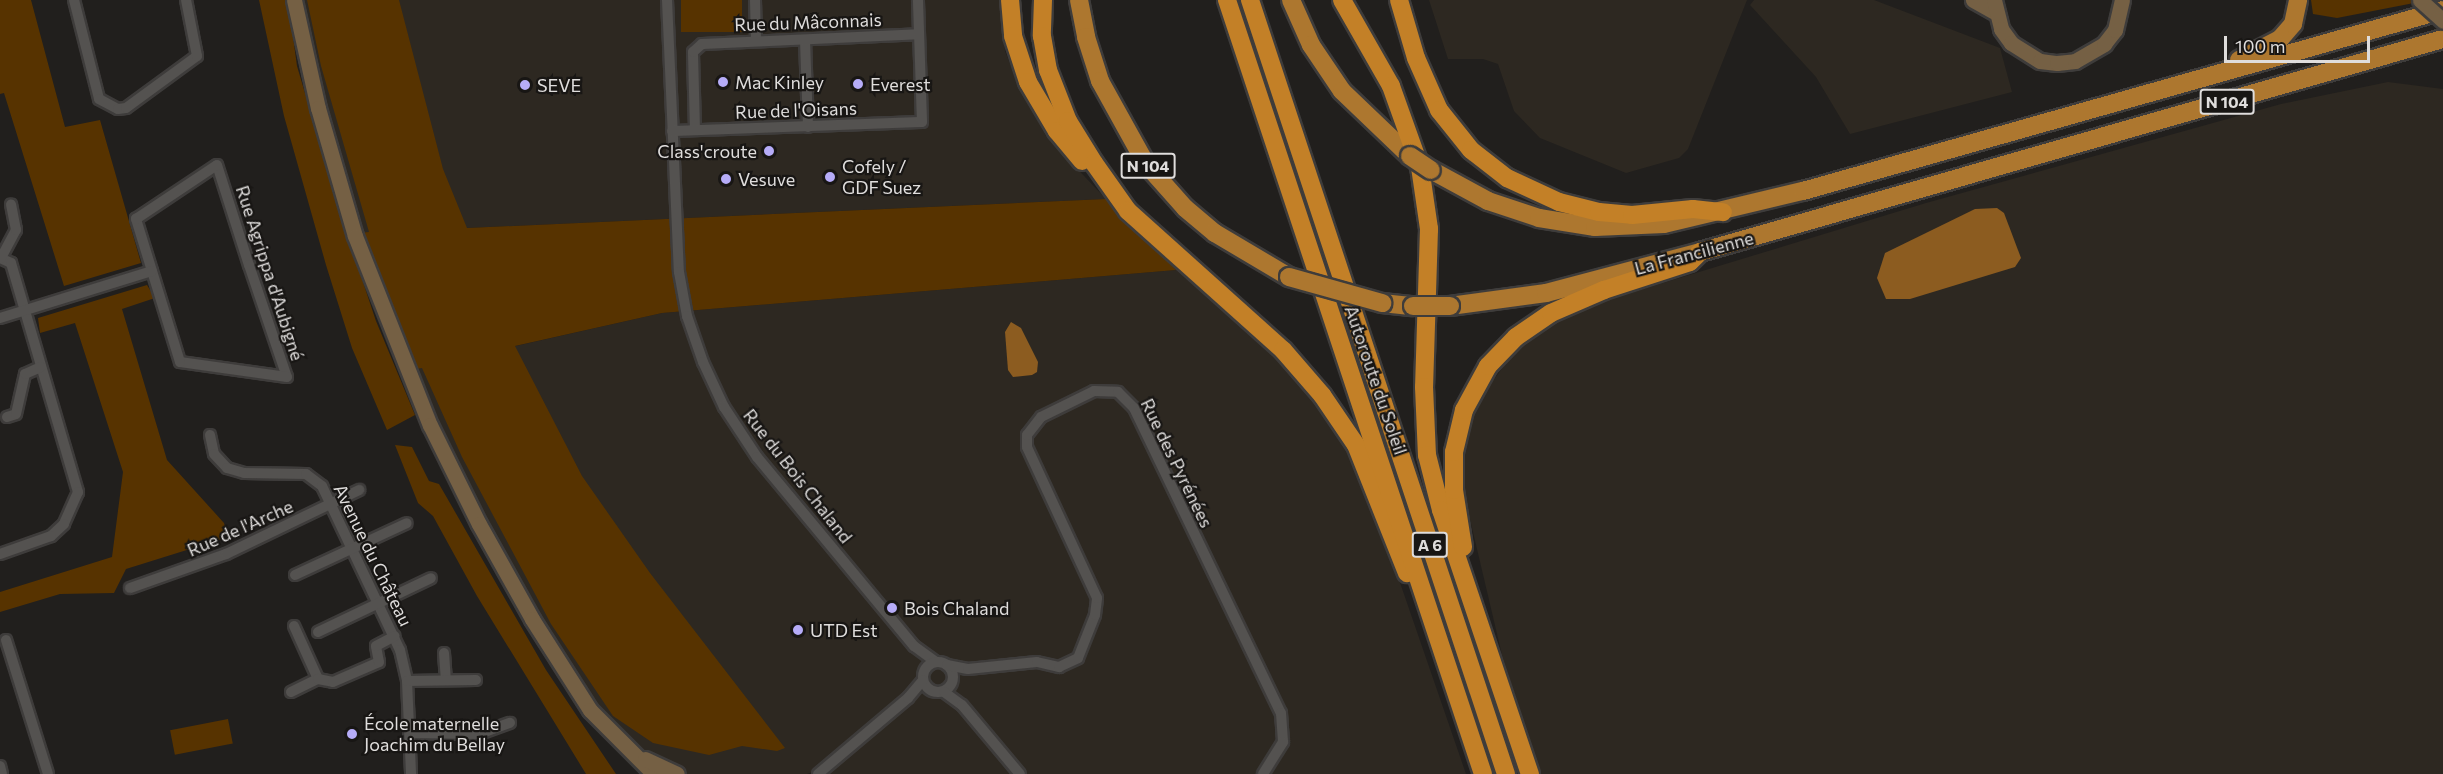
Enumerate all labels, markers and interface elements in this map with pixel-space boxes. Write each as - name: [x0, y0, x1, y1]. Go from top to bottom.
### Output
- street label: Rue du Mâconnais: [734, 9, 882, 35]
- scale bar: [2227, 24, 2372, 62]
- text: 100 m: [2235, 35, 2285, 57]
- place label: Mac Kinley: [735, 71, 824, 93]
- place label: Everest: [870, 73, 931, 95]
- place label: SEVE: [537, 74, 581, 96]
- marker: Mac Kinley: [716, 75, 730, 89]
- marker: Everest: [851, 77, 865, 91]
- marker: SEVE: [518, 78, 532, 92]
- road number: N 104: [2198, 89, 2256, 115]
- street label: Rue de l'Oisans: [735, 97, 857, 123]
- place label: Class'croute: [657, 140, 757, 162]
- marker: Class'croute: [762, 144, 776, 158]
- road number: N 104: [1120, 153, 1176, 179]
- place label: Cofely / GDF Suez: [842, 156, 921, 198]
- place label: Vesuve: [738, 168, 795, 190]
- marker: Cofely / GDF Suez: [823, 170, 837, 184]
- marker: Vesuve: [719, 172, 733, 186]
- street label: Rue Agrippa d'Aubigné: [231, 183, 309, 363]
- street label: La Francilienne: [1632, 227, 1756, 279]
- street label: Autoroute du Soleil: [1340, 302, 1412, 458]
- street label: Rue des Pyrénées: [1136, 395, 1218, 531]
- street label: Rue du Bois Chaland: [739, 405, 857, 547]
- street label: Avenue du Château: [329, 480, 417, 630]
- street label: Rue de l'Arche: [184, 495, 296, 561]
- road number: A 6: [1410, 532, 1450, 558]
- place label: Bois Chaland: [904, 597, 1009, 619]
- marker: Bois Chaland: [885, 601, 899, 615]
- place label: UTD Est: [810, 619, 878, 641]
- marker: UTD Est: [791, 623, 805, 637]
- place label: École maternelle Joachim du Bellay: [364, 713, 505, 756]
- marker: École maternelle Joachim du Bellay: [345, 727, 359, 741]

